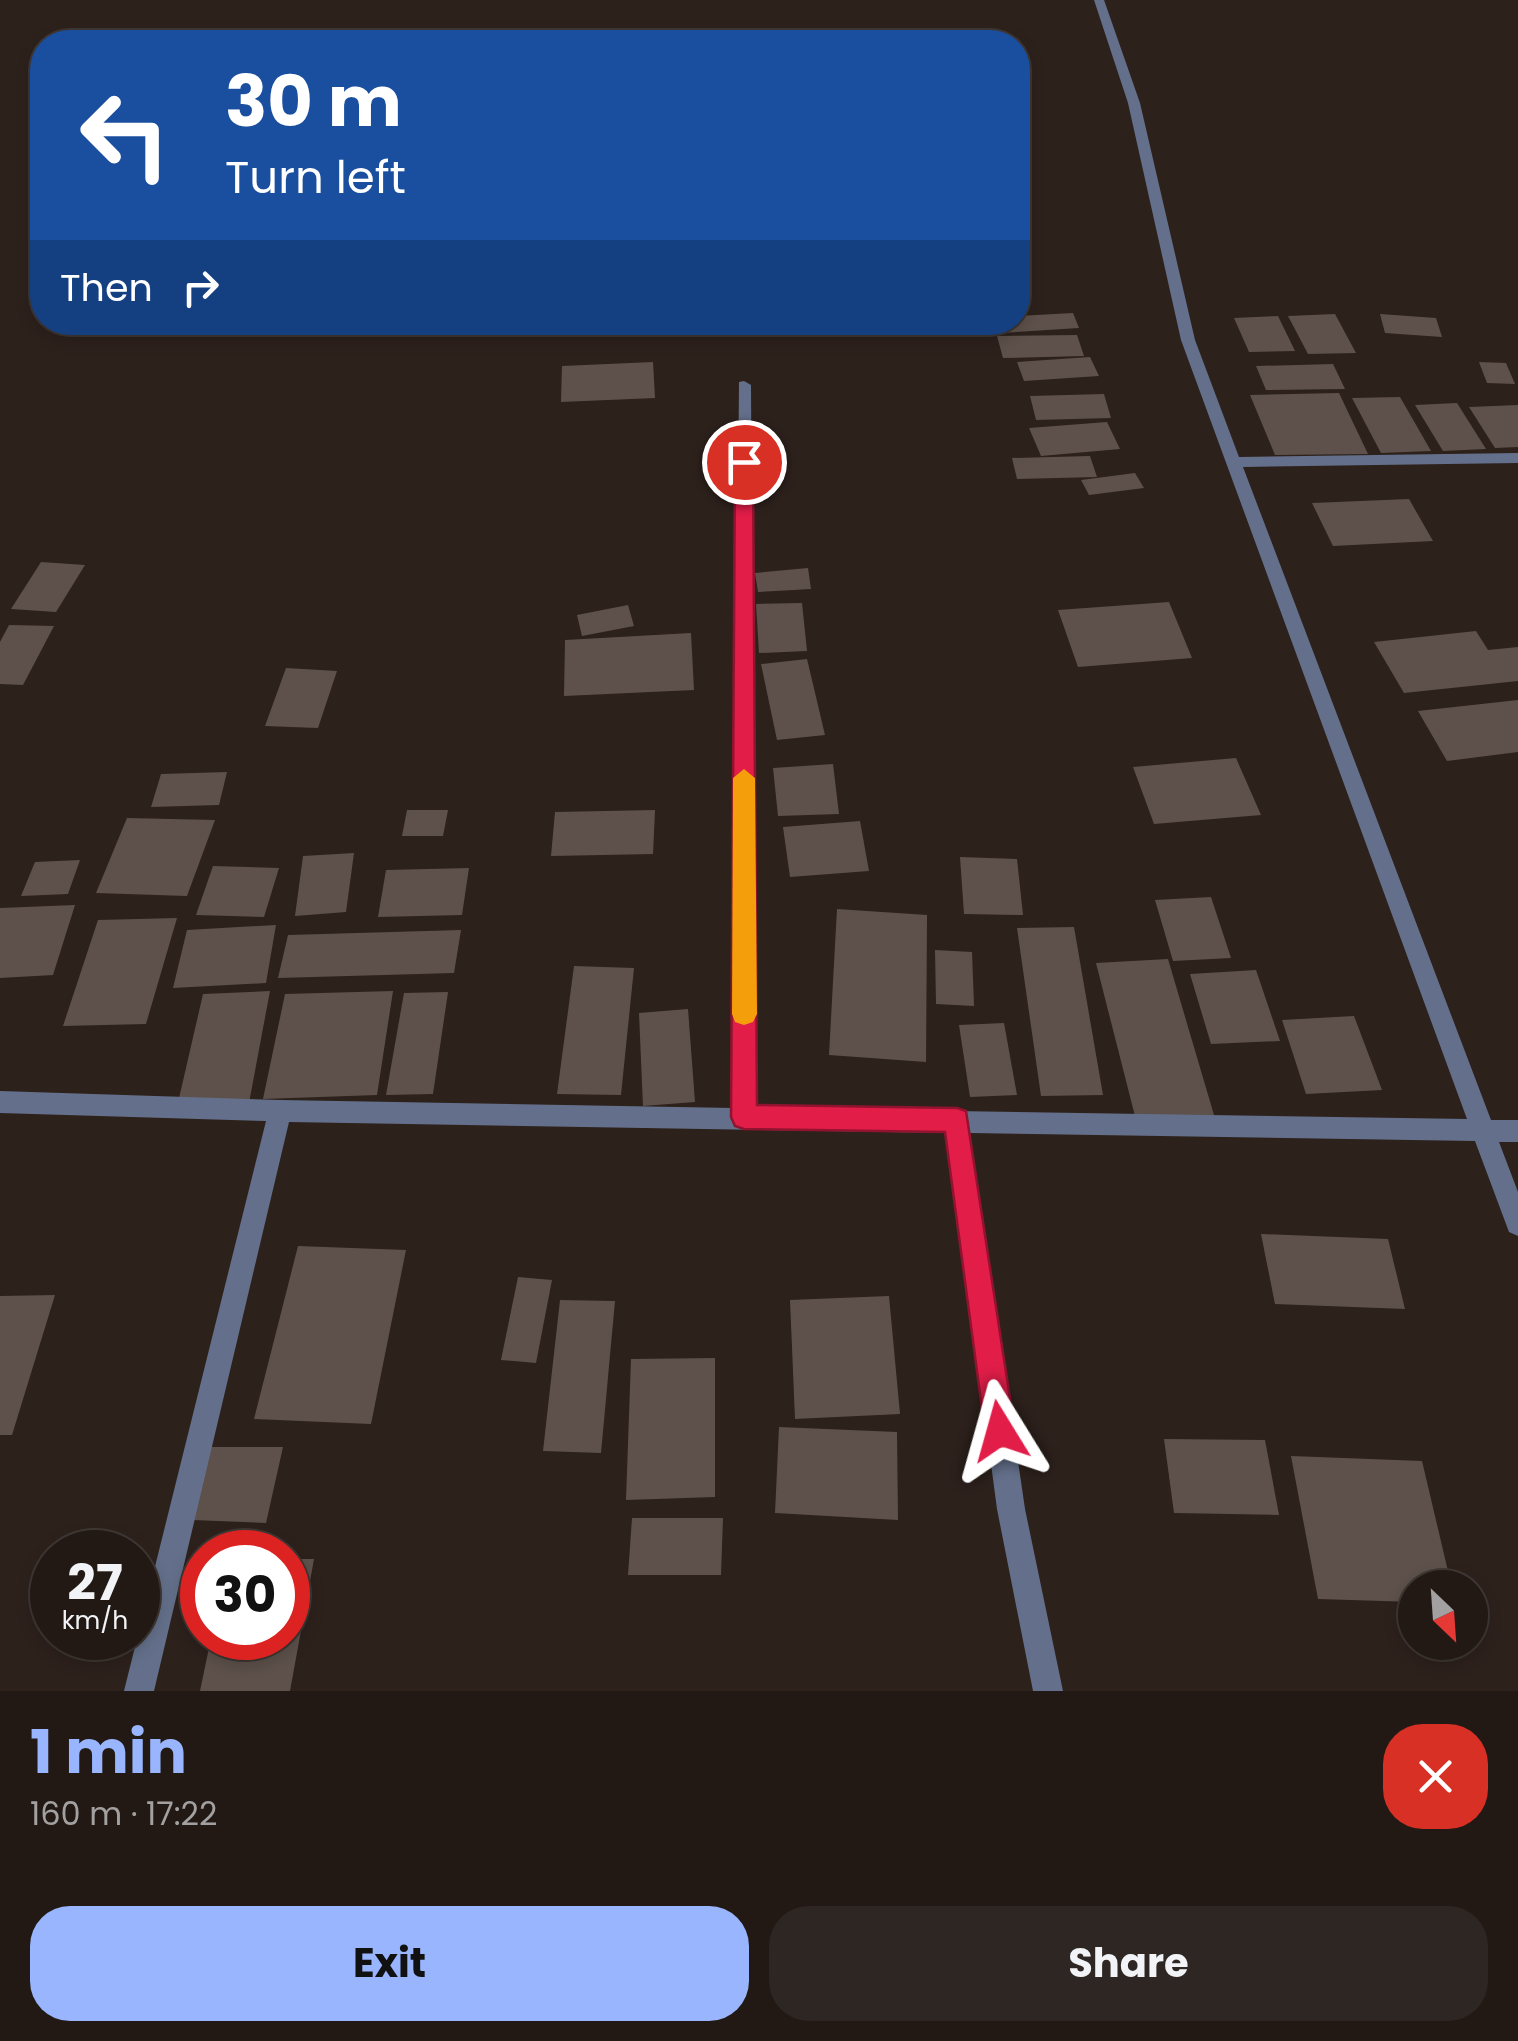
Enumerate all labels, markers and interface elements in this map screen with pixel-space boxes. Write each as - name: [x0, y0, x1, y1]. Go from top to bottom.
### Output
- text: 30 m: [225, 52, 402, 151]
- icon: left: [60, 70, 190, 200]
- text: Turn left: [225, 146, 406, 209]
- icon: right: [173, 260, 228, 315]
- text: Then: [60, 261, 153, 314]
- pin: [702, 420, 787, 505]
- icon: arrive: [717, 435, 772, 490]
- position arrow: [948, 1379, 1052, 1483]
- speed limit sign: 30: [180, 1530, 310, 1660]
- text: 27: [67, 1547, 123, 1618]
- north arrow: [1398, 1570, 1488, 1660]
- map controls: [1398, 1570, 1488, 1660]
- text: km/h: [62, 1603, 128, 1638]
- text: 1 min: [30, 1710, 187, 1794]
- button: close: [1383, 1724, 1488, 1829]
- text: 160 m · 17:22: [30, 1791, 217, 1836]
- button: Exit: [30, 1906, 749, 2021]
- button: Share: [769, 1906, 1488, 2021]

